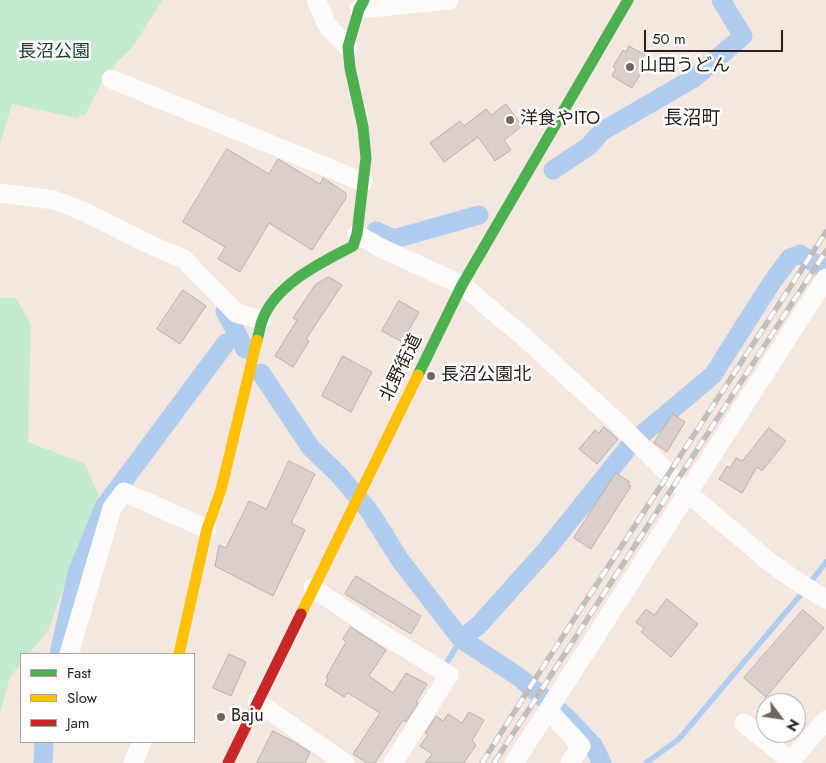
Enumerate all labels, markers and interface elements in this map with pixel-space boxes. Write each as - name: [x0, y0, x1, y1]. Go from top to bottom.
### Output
- scale bar: [646, 20, 785, 52]
- text: 50 m: [652, 28, 686, 50]
- park label: 長沼公園: [18, 42, 90, 64]
- place label: 山田うどん: [640, 56, 730, 78]
- marker: 山田うどん: [624, 61, 636, 73]
- district label: 長沼町: [664, 108, 720, 130]
- place label: 洋食やITO: [520, 109, 600, 131]
- marker: 洋食やITO: [504, 114, 516, 126]
- street label: 北野街道: [377, 331, 427, 405]
- place label: 長沼公園北: [441, 365, 531, 387]
- marker: 長沼公園北: [425, 370, 437, 382]
- legend: [20, 653, 195, 743]
- text: Fast: [67, 662, 91, 684]
- text: Slow: [67, 687, 97, 709]
- north arrow: [756, 693, 806, 743]
- place label: Baju: [231, 706, 264, 728]
- marker: Baju: [215, 711, 227, 723]
- text: Jam: [67, 712, 90, 734]
- text: N: [782, 715, 804, 735]

